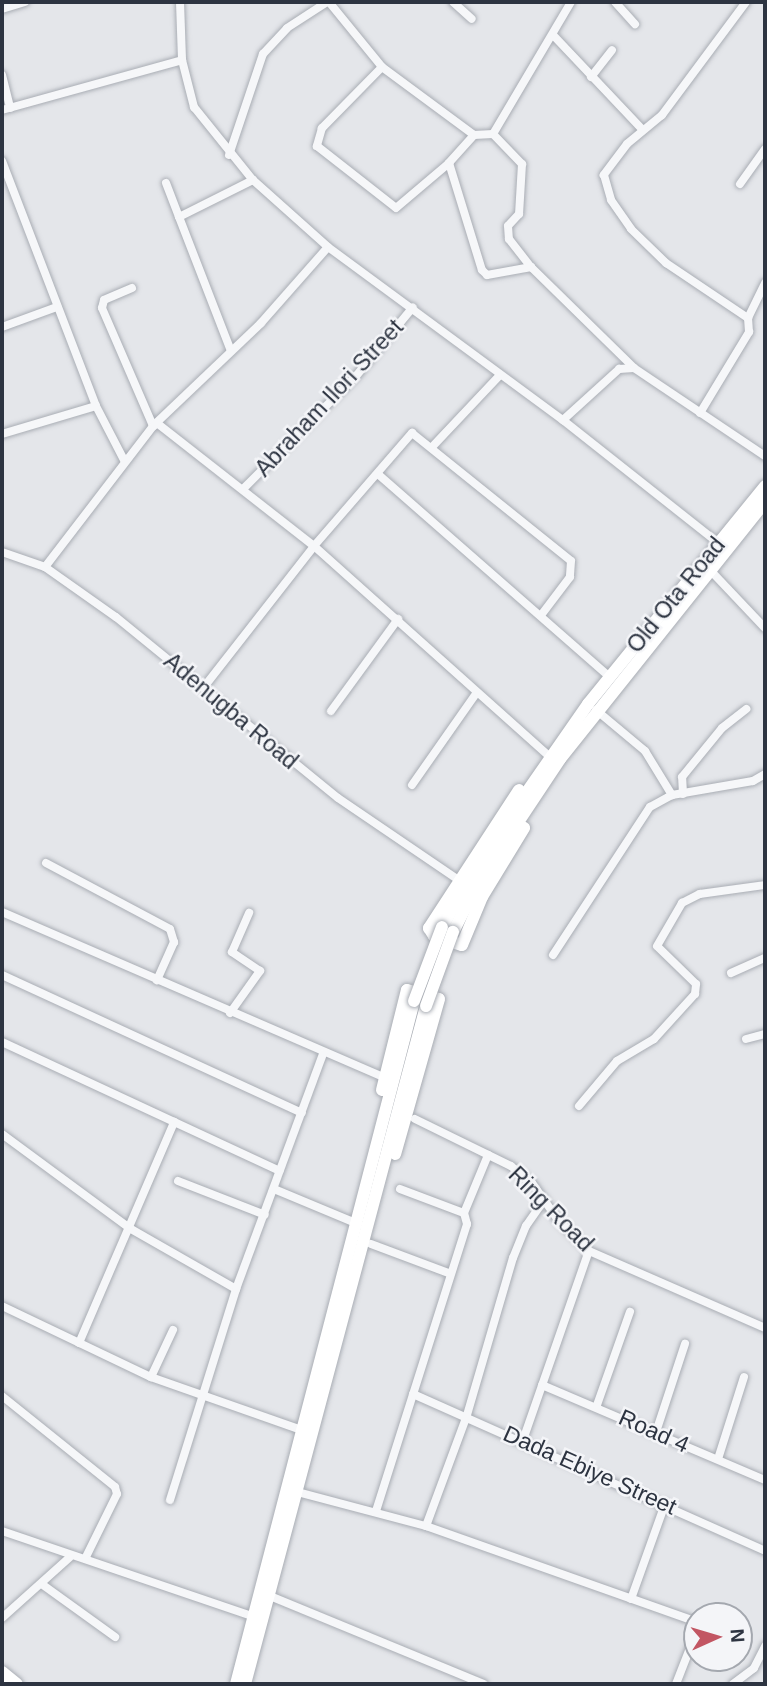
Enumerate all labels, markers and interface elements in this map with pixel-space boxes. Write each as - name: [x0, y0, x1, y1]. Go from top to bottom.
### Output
- street label: Abraham Ilori Street: [249, 314, 409, 482]
- street label: Old Ota Road: [621, 532, 731, 658]
- street label: Adenugba Road: [158, 647, 304, 775]
- street label: Ring Road: [503, 1161, 599, 1257]
- street label: Road 4: [615, 1403, 693, 1459]
- street label: Dada Ebiye Street: [499, 1419, 681, 1521]
- north arrow: [683, 1602, 753, 1672]
- text: N: [726, 1628, 748, 1643]

